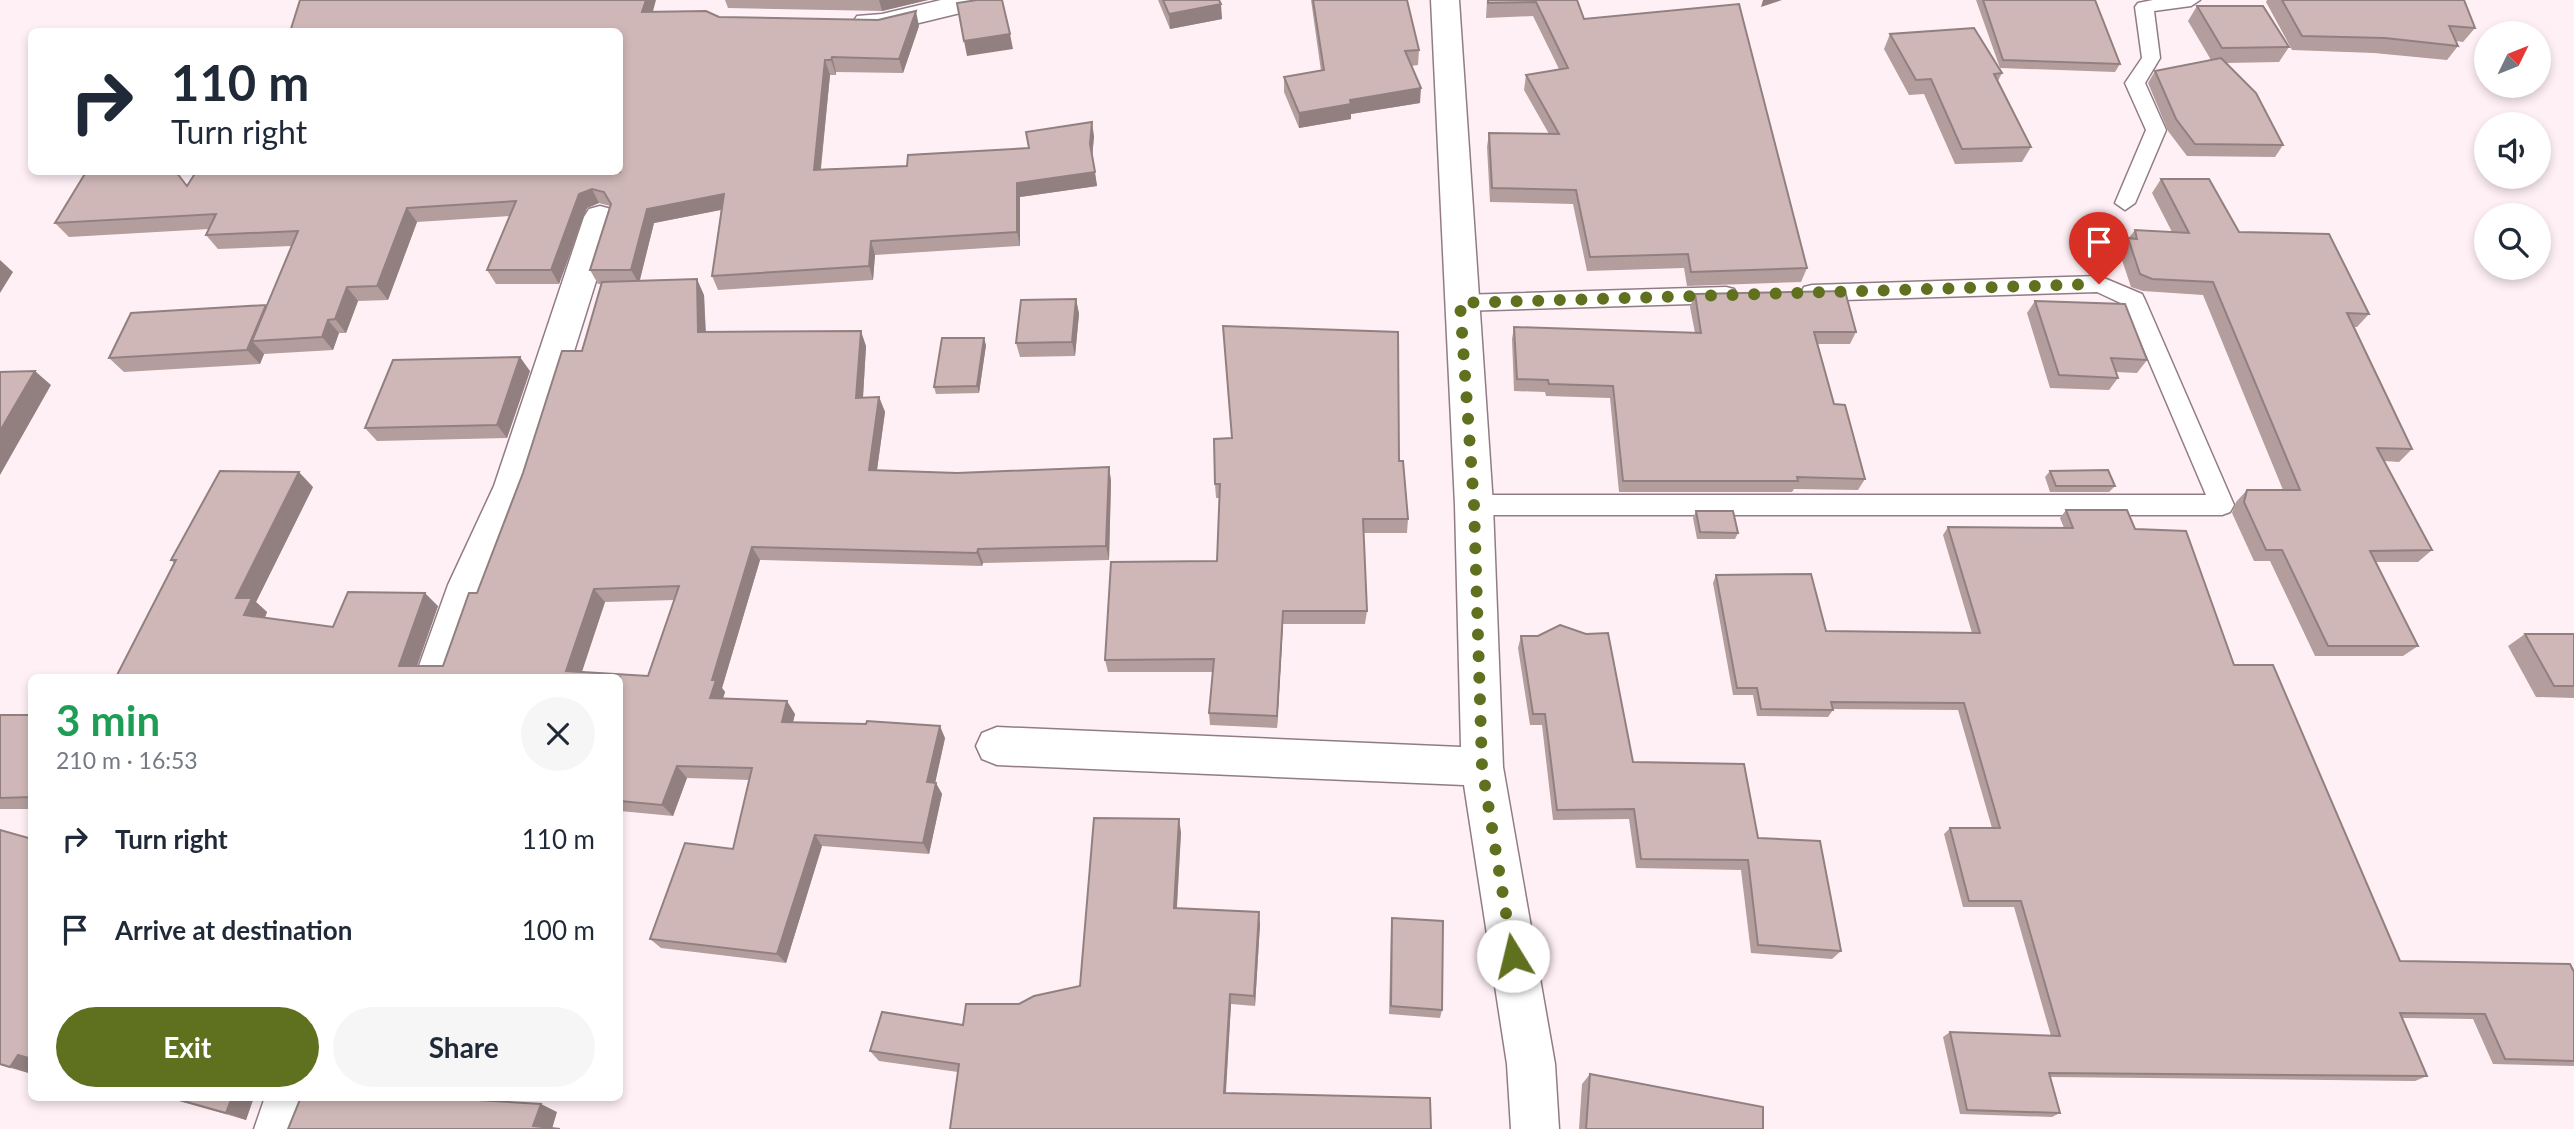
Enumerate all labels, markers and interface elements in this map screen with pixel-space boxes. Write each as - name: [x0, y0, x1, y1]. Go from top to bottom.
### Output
- north arrow: [2474, 21, 2552, 98]
- map controls: [2474, 21, 2551, 280]
- text: 110 m: [171, 53, 309, 111]
- icon: right: [56, 56, 147, 147]
- text: Turn right: [171, 112, 307, 151]
- button: sound: [2474, 112, 2551, 189]
- button: search: [2474, 203, 2551, 280]
- pin: [2069, 212, 2129, 284]
- icon: arrive: [2080, 223, 2118, 261]
- text: 3 min: [56, 695, 160, 745]
- button: close: [521, 697, 595, 771]
- text: 210 m · 16:53: [56, 746, 198, 774]
- icon: right: [56, 820, 94, 858]
- text: Turn right: [115, 823, 228, 855]
- text: 110 m: [522, 823, 595, 855]
- icon: arrive: [56, 911, 94, 949]
- text: Arrive at destination: [115, 914, 352, 946]
- text: 100 m: [522, 914, 595, 946]
- position arrow: [1476, 919, 1550, 993]
- button: Exit: [56, 1007, 319, 1087]
- button: Share: [333, 1007, 595, 1087]

